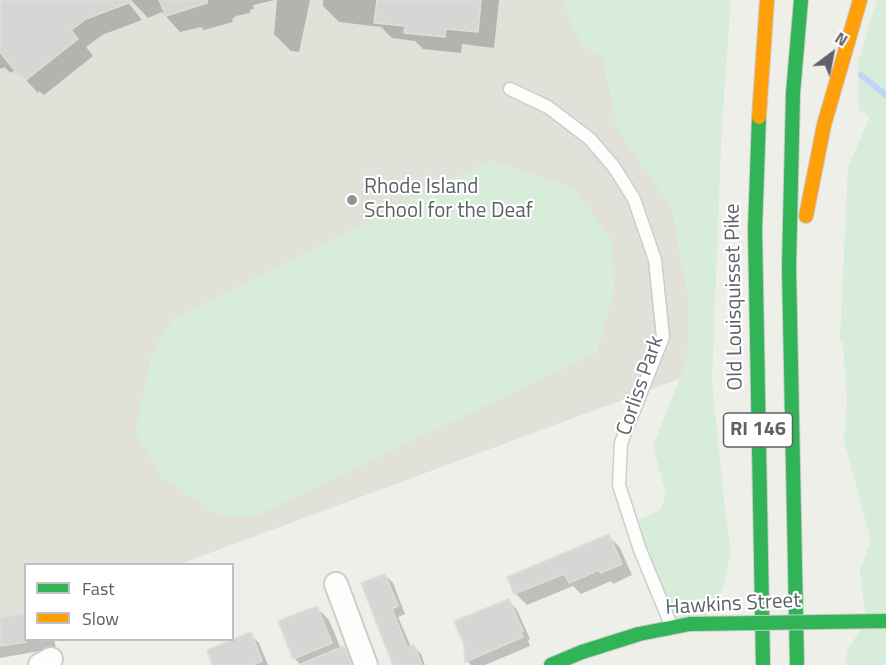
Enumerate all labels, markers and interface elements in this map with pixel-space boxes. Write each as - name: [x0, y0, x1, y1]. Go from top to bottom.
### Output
- north arrow: [802, 24, 862, 84]
- text: N: [830, 26, 853, 52]
- place label: Rhode Island School for the Deaf: [364, 175, 533, 225]
- marker: Rhode Island School for the Deaf: [345, 193, 359, 207]
- street label: Old Louisquisset Pike: [721, 203, 749, 391]
- street label: Corliss Park: [612, 333, 670, 439]
- road number: RI 146: [724, 413, 792, 447]
- legend: [24, 563, 234, 641]
- text: Fast: [82, 575, 115, 602]
- street label: Hawkins Street: [665, 589, 801, 621]
- text: Slow: [82, 605, 119, 632]

